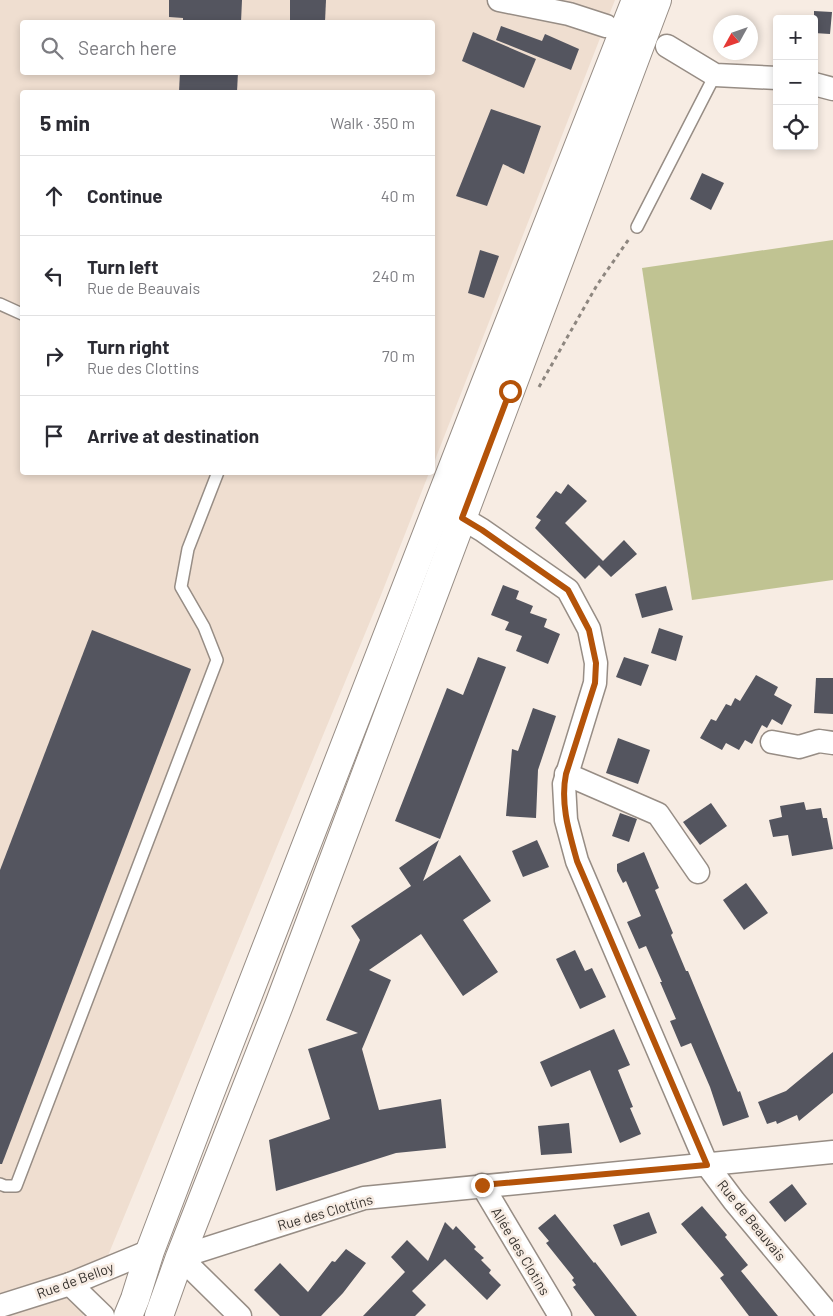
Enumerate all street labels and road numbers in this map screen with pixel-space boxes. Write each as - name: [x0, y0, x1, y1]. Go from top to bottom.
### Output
- street label: Rue de Beauvais: [714, 1176, 790, 1264]
- street label: Rue des Clottins: [275, 1190, 375, 1234]
- street label: Allée des Clotins: [488, 1204, 554, 1298]
- street label: Rue de Belloy: [34, 1258, 116, 1302]

